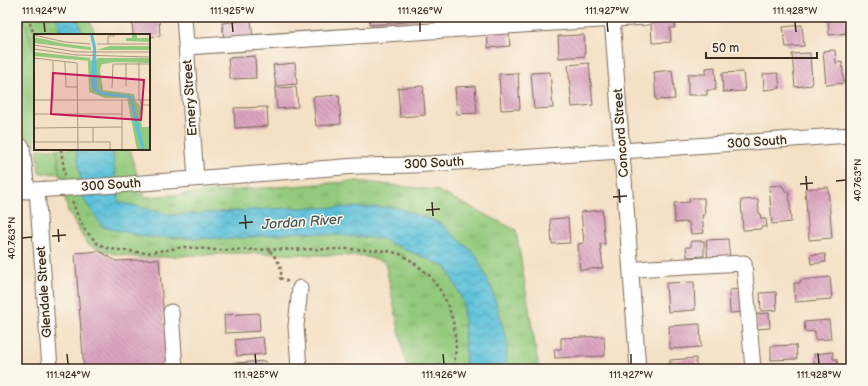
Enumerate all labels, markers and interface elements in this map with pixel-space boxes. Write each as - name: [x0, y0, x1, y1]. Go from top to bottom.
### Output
- text: 111.924°W: [22, 5, 66, 17]
- text: 111.925°W: [210, 5, 254, 17]
- text: 111.926°W: [398, 5, 442, 17]
- text: 111.927°W: [585, 5, 629, 17]
- text: 111.928°W: [773, 5, 817, 17]
- inset map: [34, 34, 150, 150]
- scale bar: [706, 34, 817, 60]
- text: 50 m: [712, 41, 739, 56]
- street label: Emery Street: [179, 59, 201, 137]
- street label: Concord Street: [610, 88, 632, 178]
- street label: 300 South: [726, 132, 788, 152]
- street label: 300 South: [404, 153, 464, 173]
- text: 40.763°N: [852, 158, 864, 202]
- street label: 300 South: [80, 175, 142, 195]
- water label: Jordan River: [260, 211, 343, 233]
- text: 40.763°N: [6, 216, 18, 260]
- street label: Glendale Street: [33, 246, 55, 338]
- text: 111.924°W: [46, 369, 90, 381]
- text: 111.925°W: [234, 369, 278, 381]
- text: 111.926°W: [422, 369, 466, 381]
- text: 111.927°W: [609, 369, 653, 381]
- text: 111.928°W: [797, 369, 841, 381]

